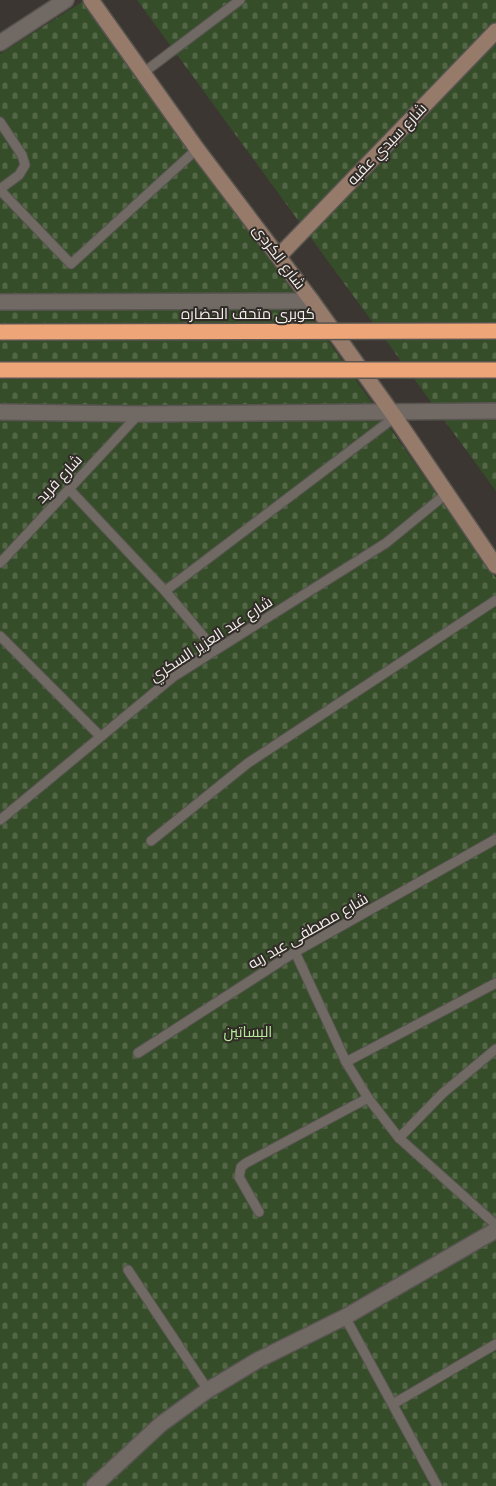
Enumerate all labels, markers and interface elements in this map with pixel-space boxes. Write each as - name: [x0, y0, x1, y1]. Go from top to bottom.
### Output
- street label: شارع سيدي عقبه: [343, 99, 433, 191]
- street label: شارع الكردى: [247, 221, 309, 294]
- street label: كوبرى متحف الحضاره: [181, 305, 315, 324]
- street label: شارع فريد: [32, 451, 87, 508]
- street label: شارع عبد العزيز السكري: [146, 592, 278, 688]
- street label: شارع مصطفى عبد ربه: [245, 889, 372, 974]
- park label: البساتين: [224, 1023, 272, 1042]

